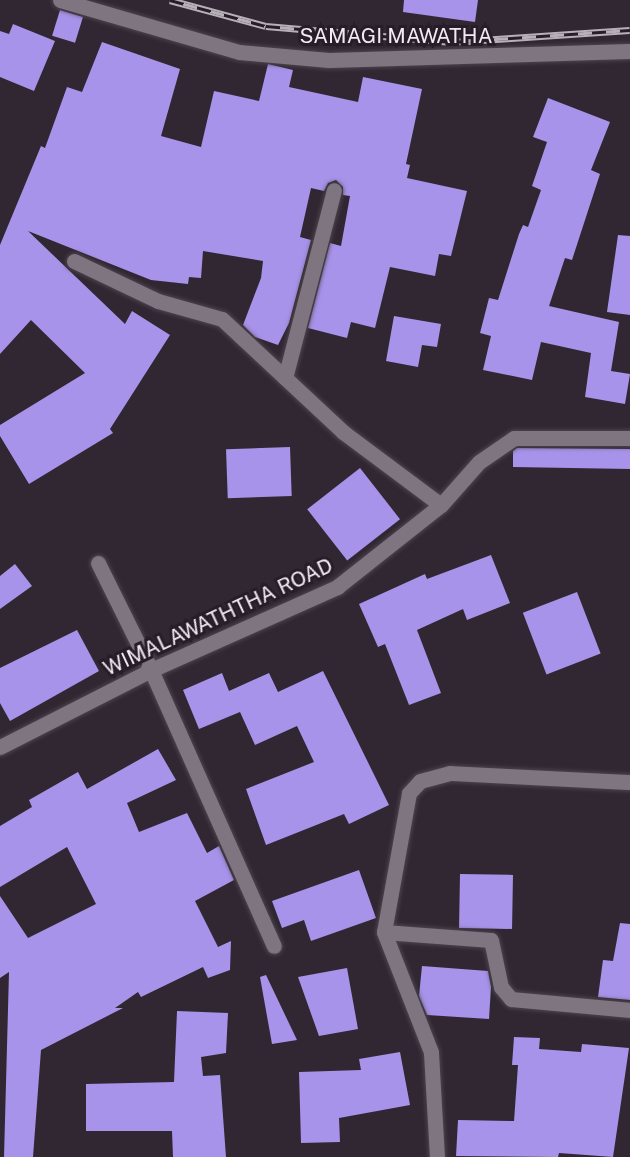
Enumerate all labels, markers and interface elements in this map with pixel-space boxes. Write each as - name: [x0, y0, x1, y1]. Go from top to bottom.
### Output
- street label: SAMAGI MAWATHA: [299, 23, 493, 49]
- street label: WIMALAWATHTHA ROAD: [99, 553, 337, 681]

